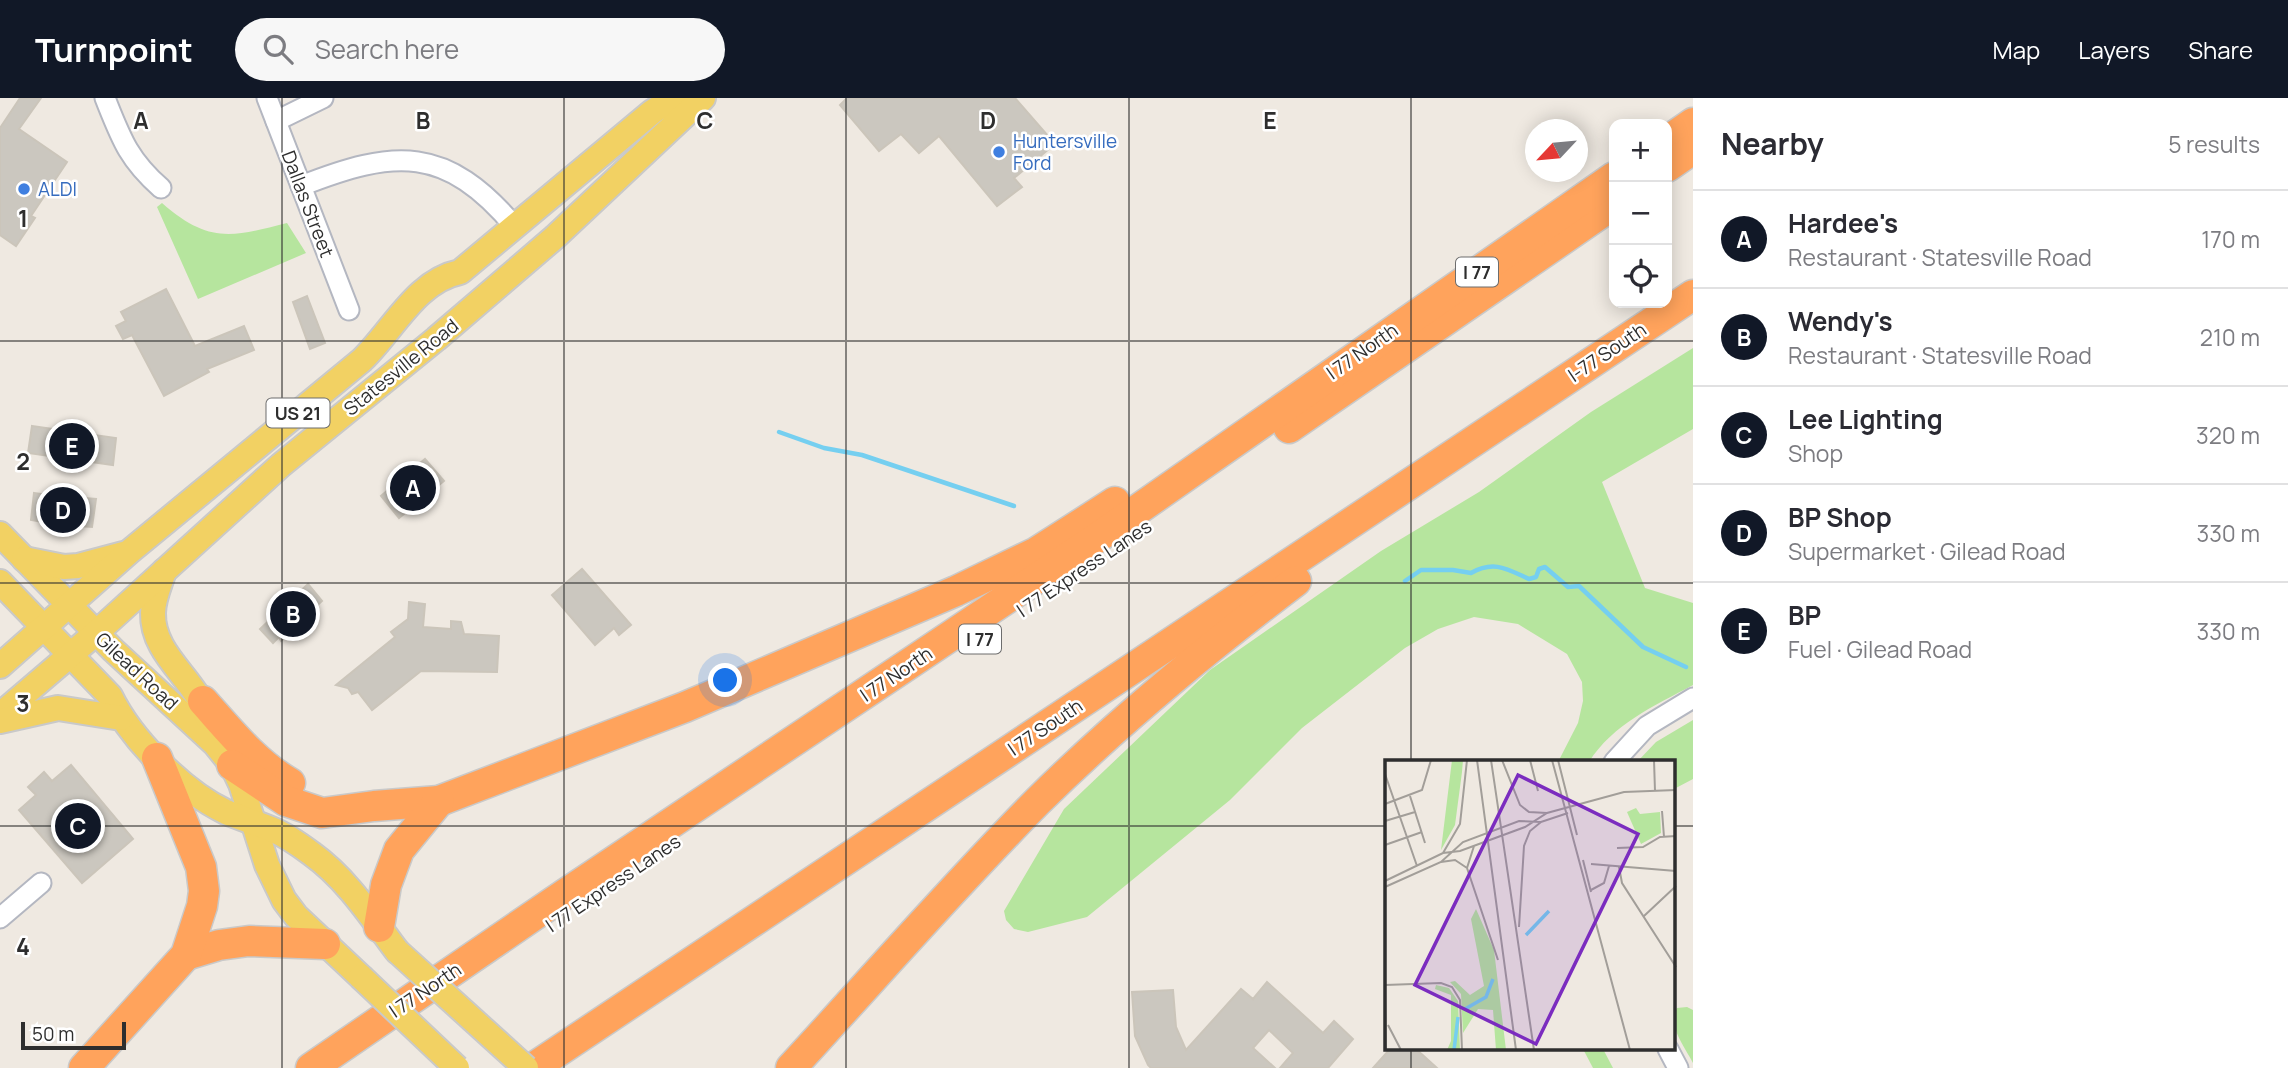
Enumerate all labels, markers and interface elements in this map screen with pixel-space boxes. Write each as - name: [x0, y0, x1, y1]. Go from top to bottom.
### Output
- search box: [235, 18, 725, 81]
- text: Turnpoint: [35, 27, 193, 72]
- icon: search: [259, 30, 297, 68]
- text: Search here: [315, 31, 459, 67]
- text: Map: [1993, 33, 2040, 66]
- text: Layers: [2078, 33, 2150, 66]
- text: Share: [2188, 33, 2253, 66]
- text: A: [133, 104, 149, 136]
- text: B: [416, 104, 430, 136]
- text: C: [697, 104, 714, 136]
- text: D: [980, 104, 996, 136]
- text: E: [1263, 104, 1277, 136]
- north arrow: [1525, 119, 1588, 182]
- map controls: [1609, 119, 1672, 308]
- button: +: [1609, 119, 1672, 182]
- text: Nearby: [1721, 123, 1824, 164]
- place label: Huntersville Ford: [1013, 128, 1117, 176]
- text: 5 results: [2168, 128, 2260, 160]
- marker: Huntersville Ford: [991, 144, 1007, 160]
- street label: Dallas Street: [276, 147, 340, 261]
- place label: ALDI: [38, 176, 77, 202]
- marker: ALDI: [16, 181, 32, 197]
- button: −: [1609, 182, 1672, 245]
- text: 1: [18, 202, 28, 234]
- text: Hardee's: [1788, 205, 1898, 241]
- text: A: [1736, 223, 1752, 255]
- text: 170 m: [2201, 223, 2260, 255]
- text: Restaurant · Statesville Road: [1788, 241, 2092, 273]
- button: locate: [1609, 245, 1672, 308]
- road number: I 77: [1456, 258, 1498, 286]
- text: Wendy's: [1788, 303, 1892, 339]
- street label: Statesville Road: [338, 313, 464, 421]
- street label: I-77 South: [1563, 316, 1651, 388]
- street label: I 77 North: [1321, 317, 1403, 385]
- text: B: [1737, 321, 1751, 353]
- text: 210 m: [2200, 321, 2260, 353]
- text: Restaurant · Statesville Road: [1788, 339, 2092, 371]
- road number: US 21: [266, 398, 330, 428]
- text: Lee Lighting: [1788, 401, 1943, 437]
- text: C: [1736, 419, 1753, 451]
- text: 320 m: [2196, 419, 2260, 451]
- pin: E: [49, 420, 95, 472]
- text: Shop: [1788, 437, 1843, 469]
- text: 2: [16, 445, 30, 477]
- pin: A: [390, 462, 436, 514]
- pin: D: [40, 484, 86, 536]
- text: BP Shop: [1788, 499, 1892, 535]
- street label: I 77 Express Lanes: [1011, 513, 1157, 623]
- text: D: [1736, 517, 1752, 549]
- text: 330 m: [2196, 517, 2260, 549]
- text: Supermarket · Gilead Road: [1788, 535, 2066, 567]
- pin: B: [270, 588, 316, 640]
- text: BP: [1788, 597, 1821, 633]
- text: E: [1737, 615, 1751, 647]
- text: 330 m: [2196, 615, 2260, 647]
- road number: I 77: [959, 624, 1001, 654]
- street label: Gilead Road: [90, 626, 184, 716]
- text: Fuel · Gilead Road: [1788, 633, 1972, 665]
- street label: I 77 North: [855, 640, 937, 708]
- your location: [708, 663, 742, 697]
- text: 3: [16, 687, 30, 719]
- street label: I 77 South: [1003, 693, 1087, 761]
- inset map: [1385, 760, 1675, 1051]
- pin: C: [55, 800, 101, 852]
- street label: I 77 Express Lanes: [540, 828, 686, 938]
- text: 4: [16, 930, 30, 962]
- street label: I 77 North: [384, 956, 466, 1024]
- scale bar: [21, 1019, 126, 1051]
- text: 50 m: [32, 1021, 74, 1047]

